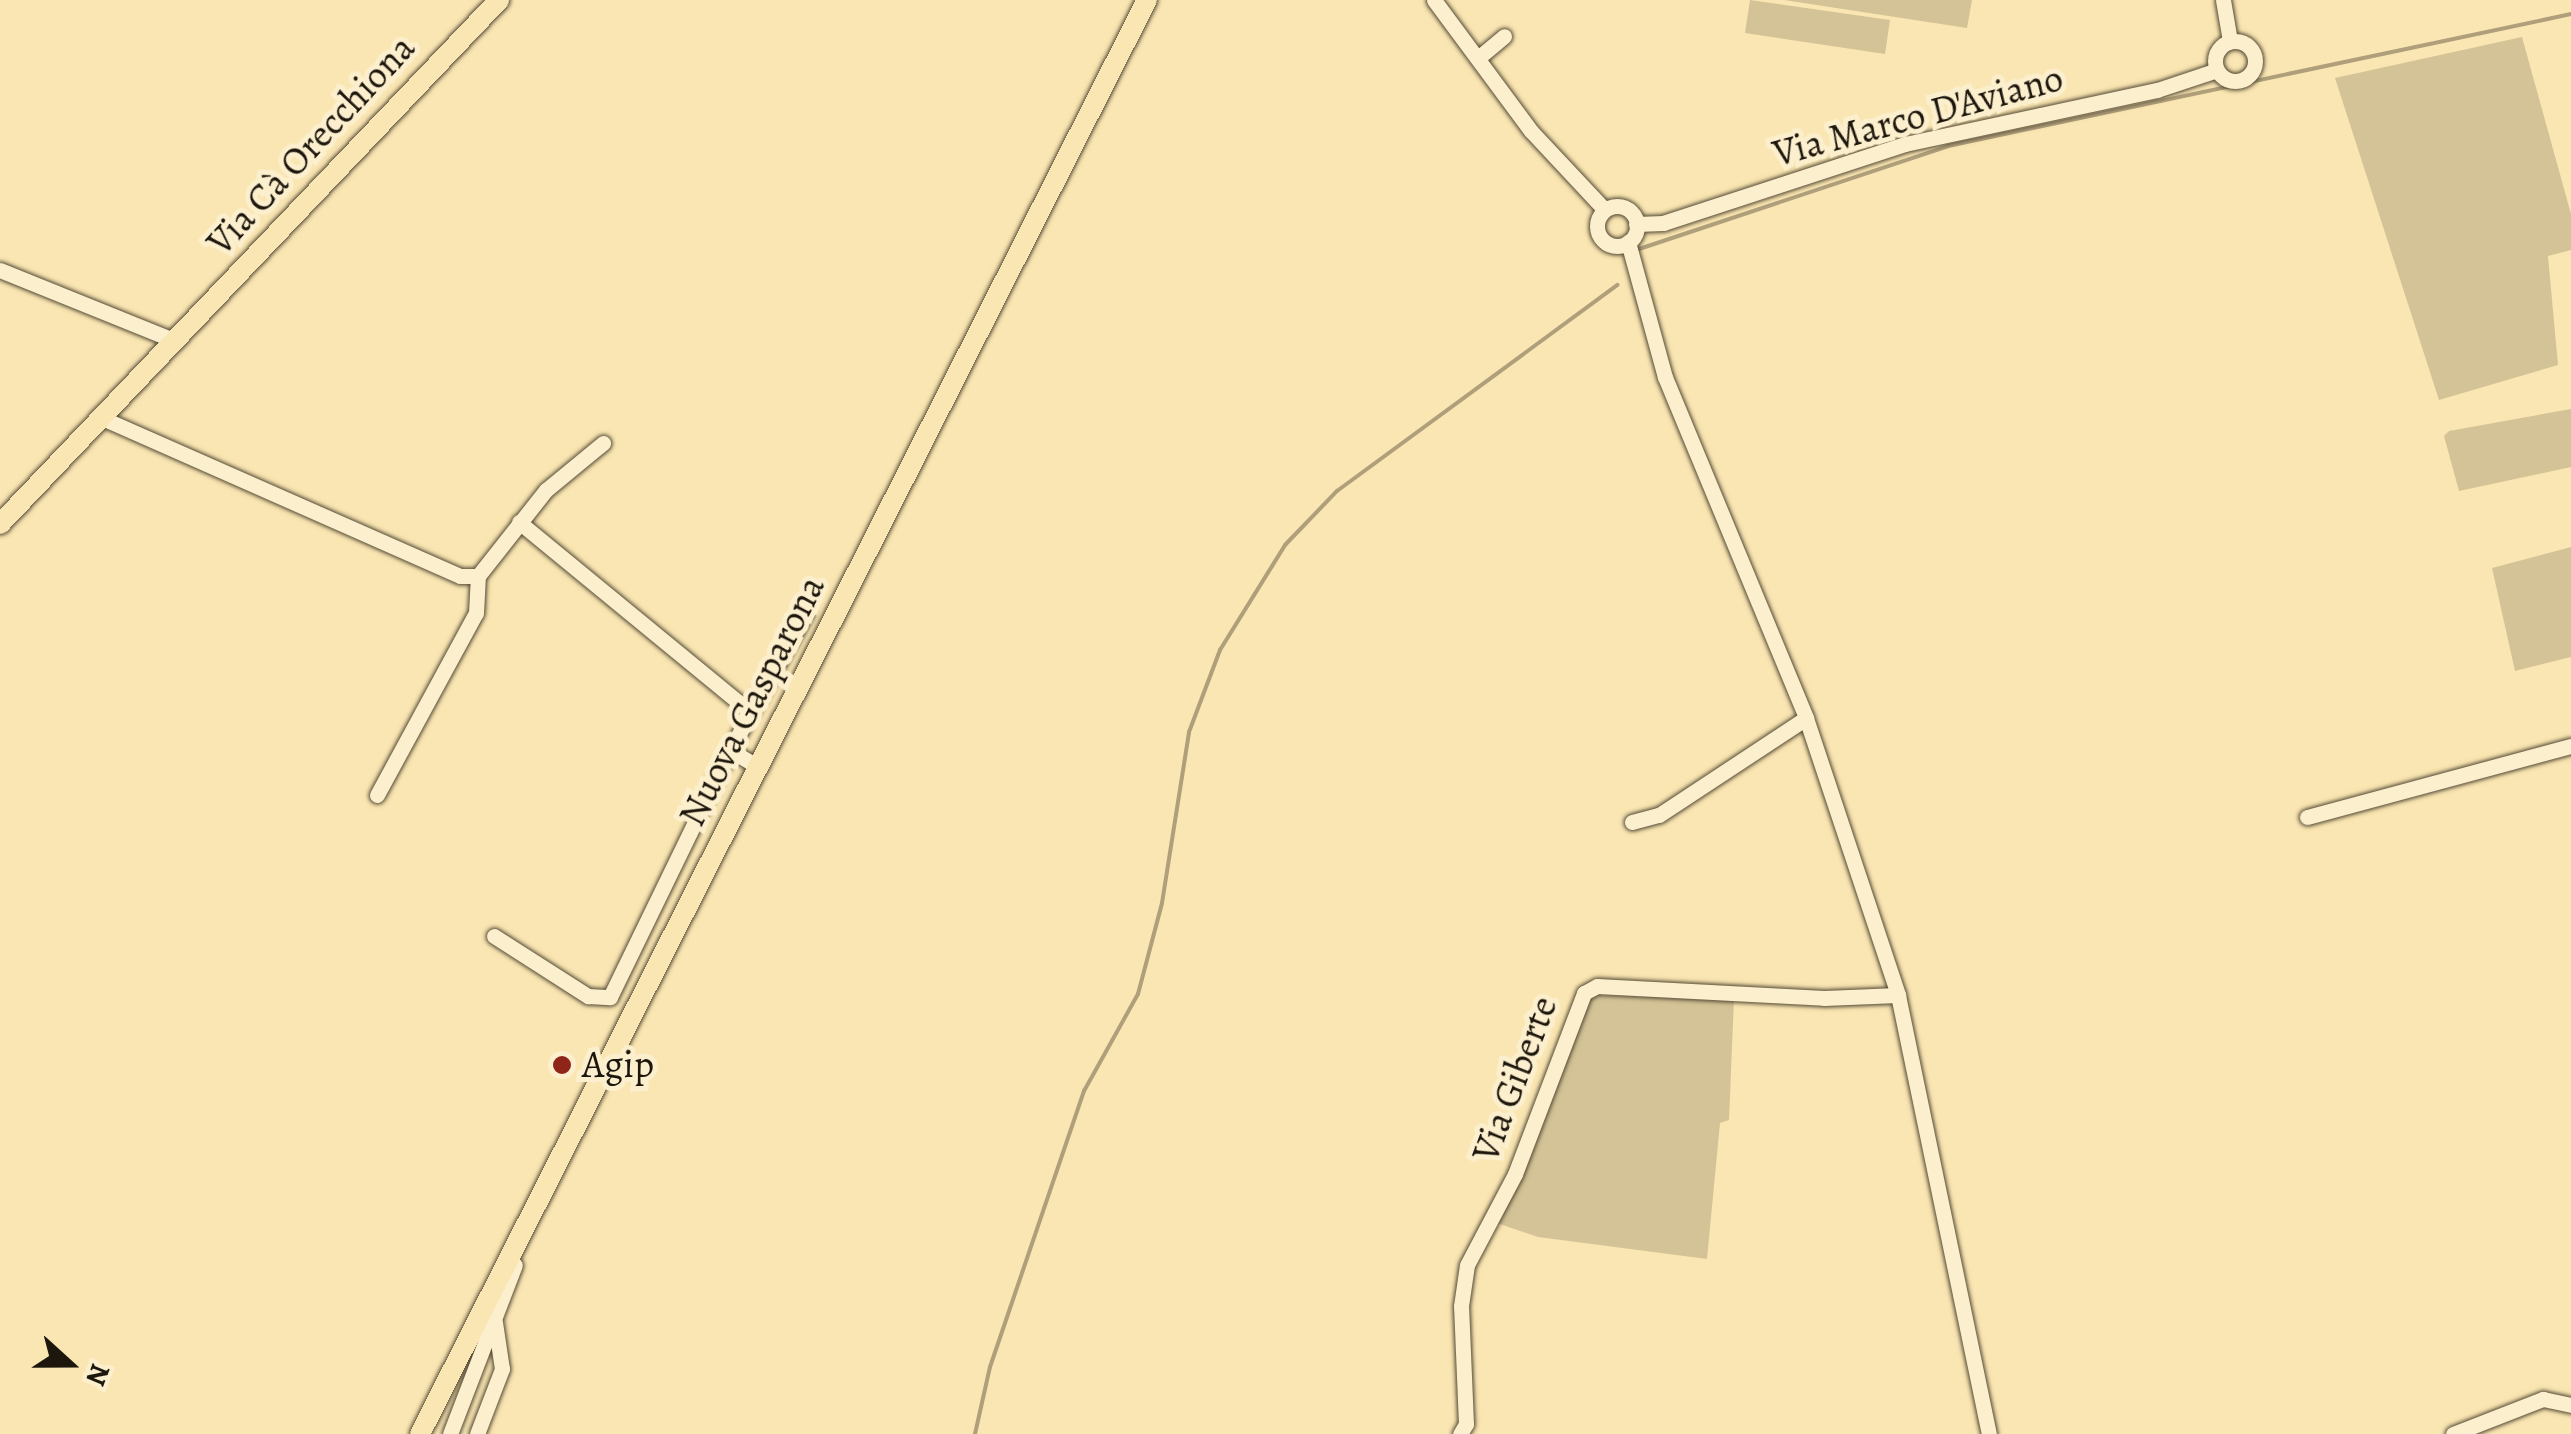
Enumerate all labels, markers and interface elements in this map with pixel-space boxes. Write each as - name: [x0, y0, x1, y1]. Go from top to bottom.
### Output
- street label: Via Cà Orecchiona: [197, 26, 425, 264]
- street label: Via Marco D'Aviano: [1768, 55, 2068, 177]
- street label: Nuova Gasparona: [669, 568, 835, 834]
- street label: Via Giberte: [1463, 990, 1567, 1168]
- place label: Agip: [582, 1042, 654, 1088]
- marker: Agip: [551, 1054, 573, 1076]
- north arrow: [20, 1314, 120, 1414]
- text: N: [77, 1358, 119, 1391]

